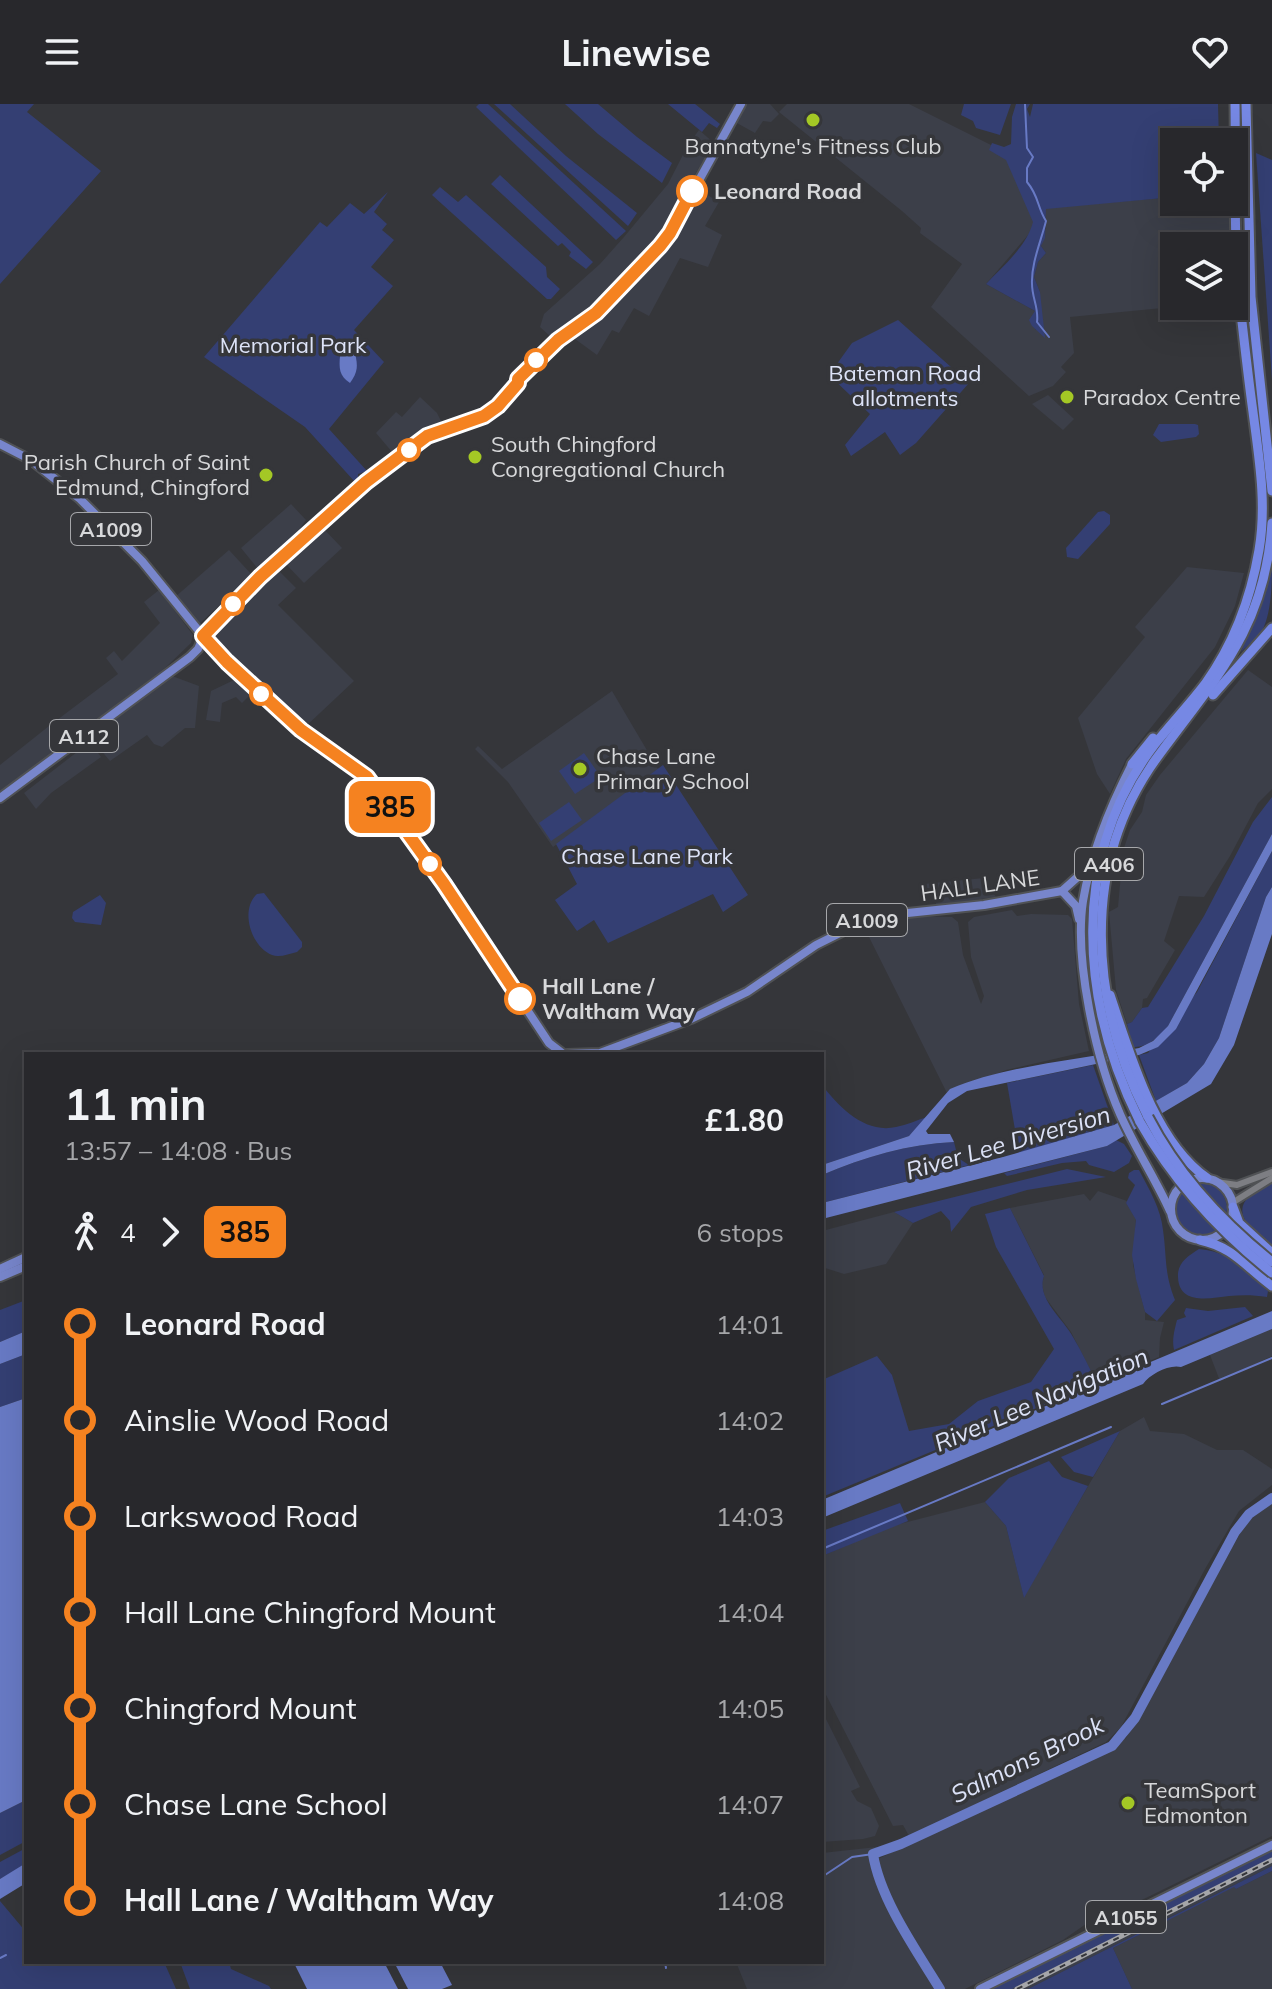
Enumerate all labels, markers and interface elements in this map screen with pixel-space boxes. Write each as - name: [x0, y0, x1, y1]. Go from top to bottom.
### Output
- icon: menu: [40, 30, 84, 74]
- text: Linewise: [561, 30, 711, 75]
- icon: heart: [1188, 30, 1232, 74]
- marker: Bannatyne's Fitness Club: [804, 111, 822, 129]
- map controls: [1160, 128, 1248, 320]
- button: locate: [1160, 128, 1248, 216]
- place label: Bannatyne's Fitness Club: [685, 132, 941, 160]
- marker: Leonard Road: [677, 176, 707, 206]
- place label: Leonard Road: [714, 177, 862, 205]
- button: layers: [1160, 232, 1248, 320]
- park label: Memorial Park: [220, 331, 367, 359]
- unlabelled marker: [525, 349, 547, 371]
- park label: Bateman Road allotments: [829, 359, 981, 412]
- place label: Paradox Centre: [1083, 383, 1241, 411]
- marker: Paradox Centre: [1058, 388, 1076, 406]
- place label: South Chingford Congregational Church: [491, 430, 725, 483]
- unlabelled marker: [398, 439, 420, 461]
- place label: Parish Church of Saint Edmund, Chingford: [24, 448, 250, 501]
- marker: South Chingford Congregational Church: [466, 448, 484, 466]
- marker: Parish Church of Saint Edmund, Chingford: [257, 466, 275, 484]
- road number: A1009: [71, 513, 151, 545]
- unlabelled marker: [222, 593, 244, 615]
- unlabelled marker: [250, 683, 272, 705]
- road number: A112: [50, 720, 118, 752]
- place label: Chase Lane Primary School: [596, 742, 750, 795]
- marker: Chase Lane Primary School: [571, 760, 589, 778]
- line badge: 385: [344, 781, 436, 833]
- text: 385: [365, 789, 415, 824]
- park label: Chase Lane Park: [561, 842, 734, 870]
- road number: A406: [1075, 848, 1143, 880]
- unlabelled marker: [419, 853, 441, 875]
- street label: HALL LANE: [919, 863, 1041, 907]
- road number: A1009: [827, 904, 907, 936]
- place label: Hall Lane / Waltham Way: [542, 972, 695, 1025]
- marker: Hall Lane / Waltham Way: [505, 984, 535, 1014]
- text: 11 min: [64, 1076, 206, 1131]
- water label: River Lee Diversion: [902, 1098, 1114, 1186]
- text: £1.80: [705, 1101, 784, 1139]
- text: 13:57 – 14:08 · Bus: [64, 1134, 293, 1167]
- icon: walk: [64, 1210, 108, 1254]
- icon: forward: [148, 1210, 192, 1254]
- text: 385: [220, 1214, 270, 1249]
- text: 4: [120, 1216, 136, 1249]
- text: 6 stops: [697, 1216, 784, 1249]
- text: Leonard Road: [124, 1305, 326, 1343]
- text: 14:01: [716, 1308, 784, 1341]
- water label: River Lee Navigation: [929, 1340, 1153, 1458]
- text: Ainslie Wood Road: [124, 1401, 389, 1439]
- text: 14:02: [716, 1404, 784, 1437]
- text: Larkswood Road: [124, 1497, 359, 1535]
- text: 14:03: [716, 1500, 784, 1533]
- text: Hall Lane Chingford Mount: [124, 1593, 496, 1631]
- text: 14:04: [716, 1596, 784, 1629]
- text: Chingford Mount: [124, 1689, 357, 1727]
- text: 14:05: [716, 1692, 784, 1725]
- water label: Salmons Brook: [946, 1709, 1109, 1809]
- place label: TeamSport Edmonton: [1144, 1776, 1256, 1829]
- text: Chase Lane School: [124, 1785, 388, 1823]
- text: 14:07: [716, 1788, 784, 1821]
- marker: TeamSport Edmonton: [1119, 1794, 1137, 1812]
- text: Hall Lane / Waltham Way: [124, 1881, 494, 1919]
- text: 14:08: [716, 1884, 784, 1917]
- road number: A1055: [1086, 1901, 1166, 1933]

